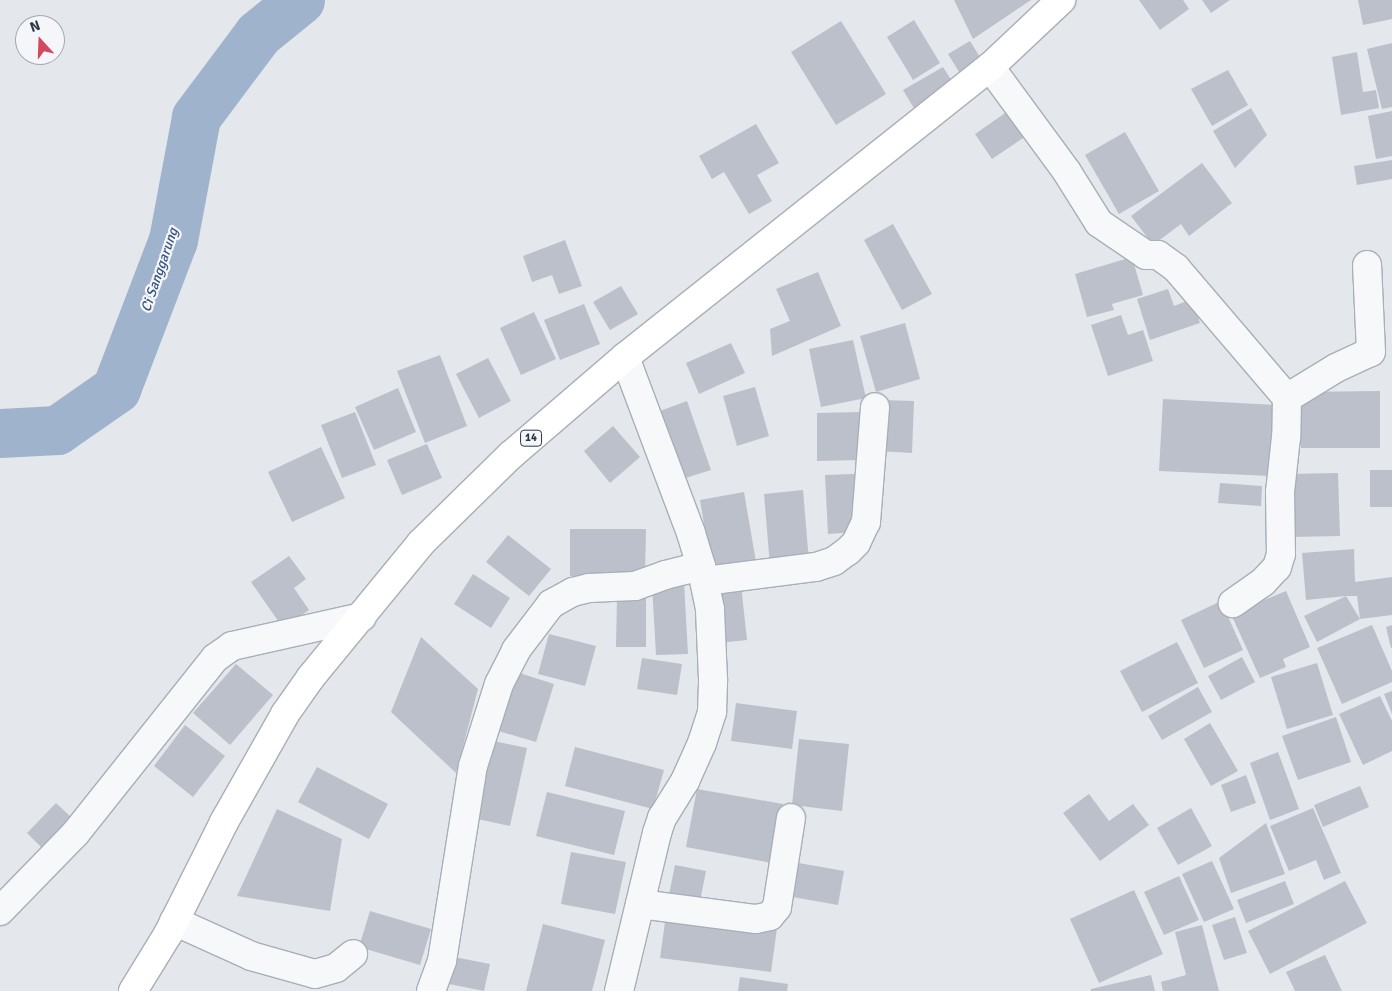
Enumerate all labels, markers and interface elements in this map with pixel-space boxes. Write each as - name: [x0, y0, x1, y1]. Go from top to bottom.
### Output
- north arrow: [15, 15, 65, 65]
- text: N: [28, 17, 43, 36]
- water label: Ci Sanggarung: [138, 226, 182, 314]
- road number: 14: [520, 429, 542, 446]

